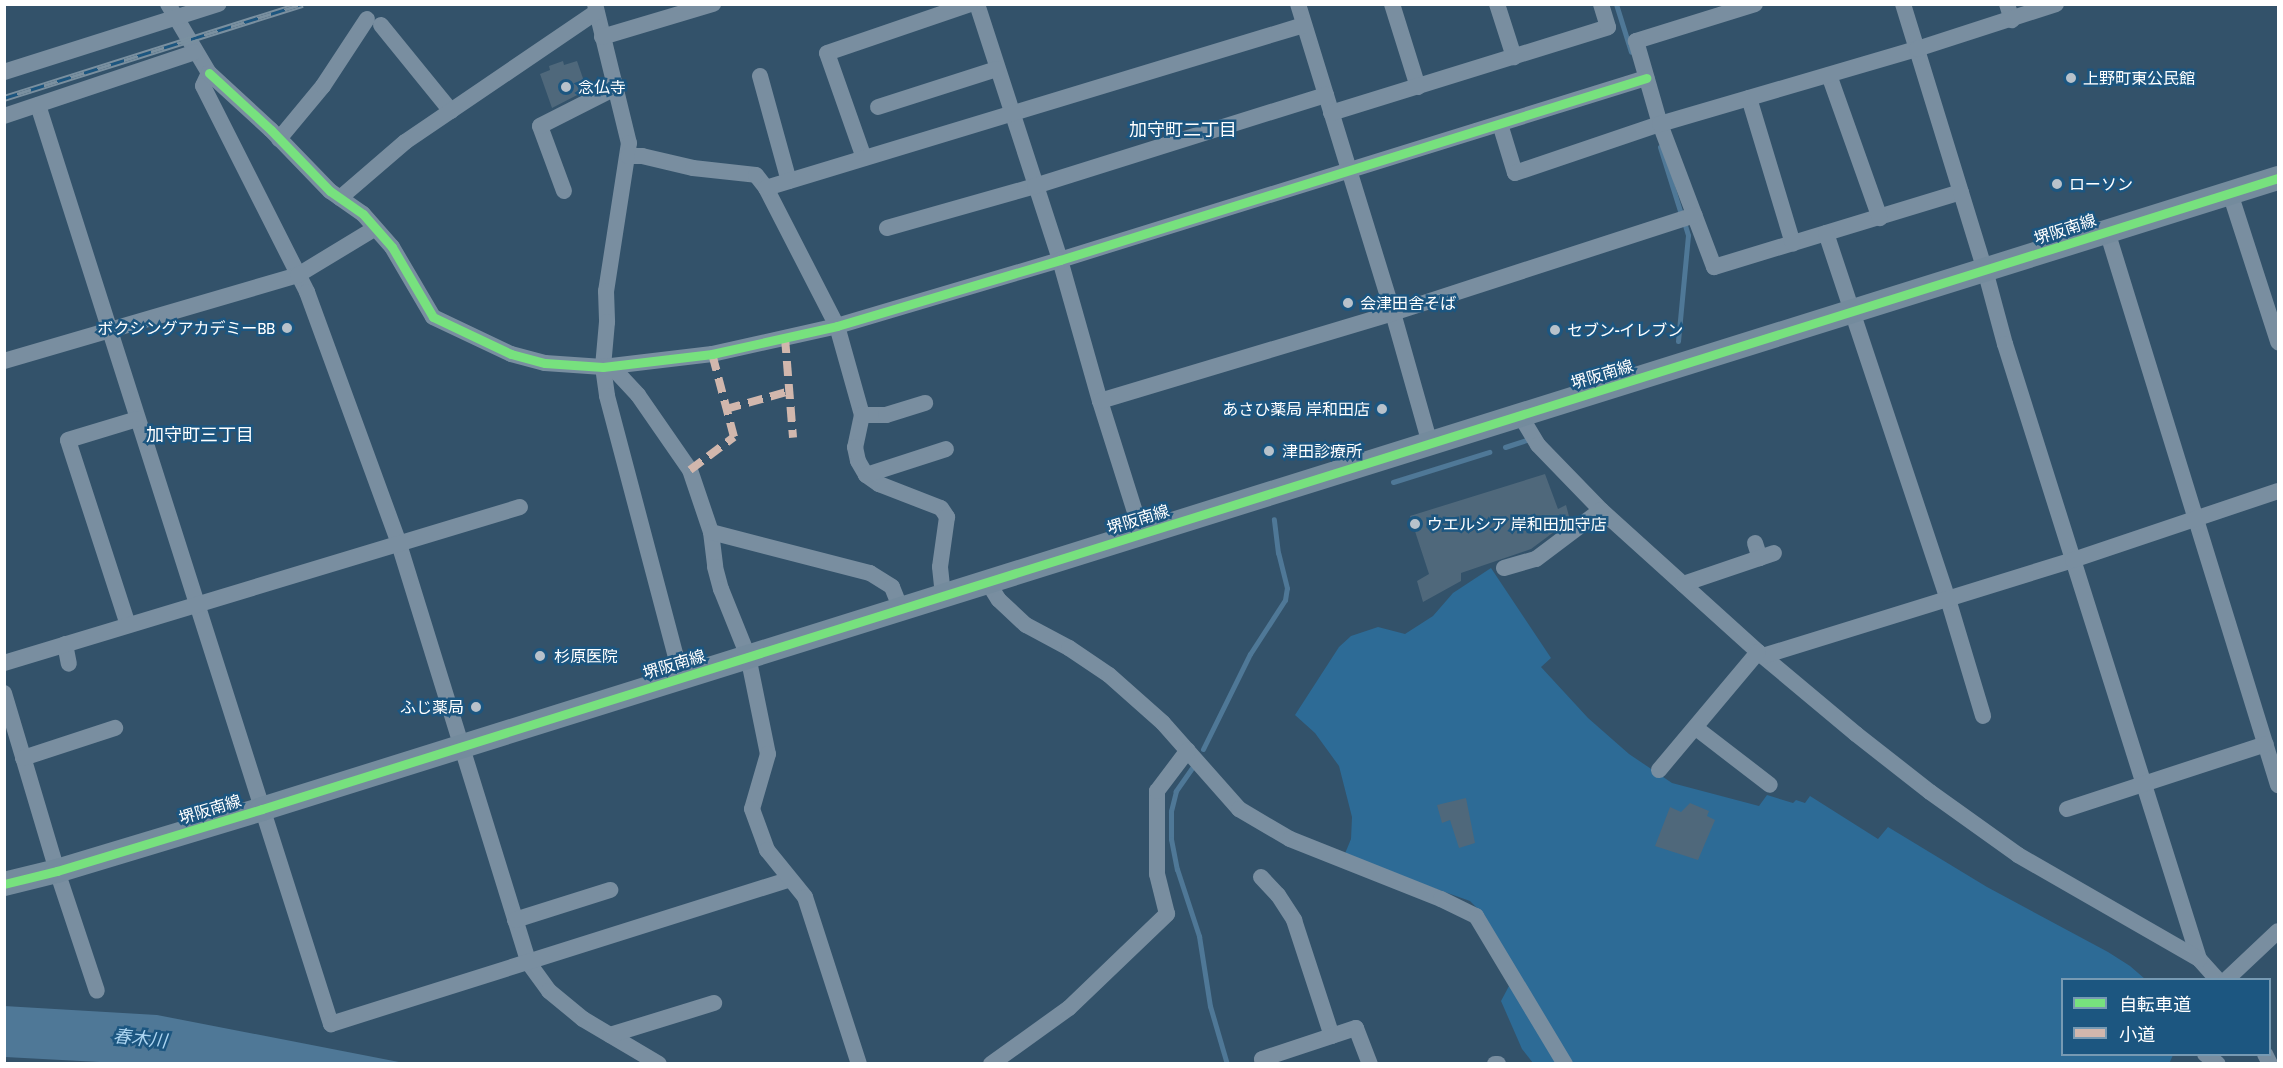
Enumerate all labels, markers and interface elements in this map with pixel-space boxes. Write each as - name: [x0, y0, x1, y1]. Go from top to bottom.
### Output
- place label: 上野町東公民館: [2083, 68, 2195, 88]
- marker: 上野町東公民館: [2064, 71, 2078, 85]
- place label: 念仏寺: [578, 77, 626, 97]
- marker: 念仏寺: [559, 80, 573, 94]
- district label: 加守町二丁目: [1129, 119, 1237, 141]
- place label: ローソン: [2069, 174, 2133, 194]
- marker: ローソン: [2050, 177, 2064, 191]
- street label: 堺阪南線: [2032, 210, 2098, 248]
- place label: 会津田舎そば: [1360, 293, 1456, 313]
- marker: 会津田舎そば: [1341, 296, 1355, 310]
- place label: ボクシングアカデミーBB: [97, 318, 275, 338]
- place label: セブン-イレブン: [1567, 320, 1683, 340]
- marker: ボクシングアカデミーBB: [280, 321, 294, 335]
- marker: セブン-イレブン: [1548, 323, 1562, 337]
- street label: 堺阪南線: [1569, 355, 1635, 393]
- place label: あさひ薬局 岸和田店: [1222, 399, 1370, 419]
- marker: あさひ薬局 岸和田店: [1375, 402, 1389, 416]
- district label: 加守町三丁目: [146, 424, 254, 446]
- place label: 津田診療所: [1282, 441, 1362, 461]
- marker: 津田診療所: [1260, 442, 1278, 460]
- street label: 堺阪南線: [1105, 500, 1171, 538]
- place label: ウエルシア 岸和田加守店: [1427, 514, 1607, 534]
- marker: ウエルシア 岸和田加守店: [1408, 517, 1422, 531]
- street label: 堺阪南線: [641, 645, 707, 683]
- place label: 杉原医院: [554, 646, 618, 666]
- marker: 杉原医院: [531, 647, 549, 665]
- place label: ふじ薬局: [400, 697, 464, 717]
- marker: ふじ薬局: [469, 700, 483, 714]
- street label: 堺阪南線: [177, 790, 243, 828]
- legend: [2061, 978, 2271, 1056]
- text: 自転車道: [2119, 992, 2191, 1017]
- text: 小道: [2119, 1022, 2155, 1047]
- water label: 春木川: [112, 1025, 168, 1053]

